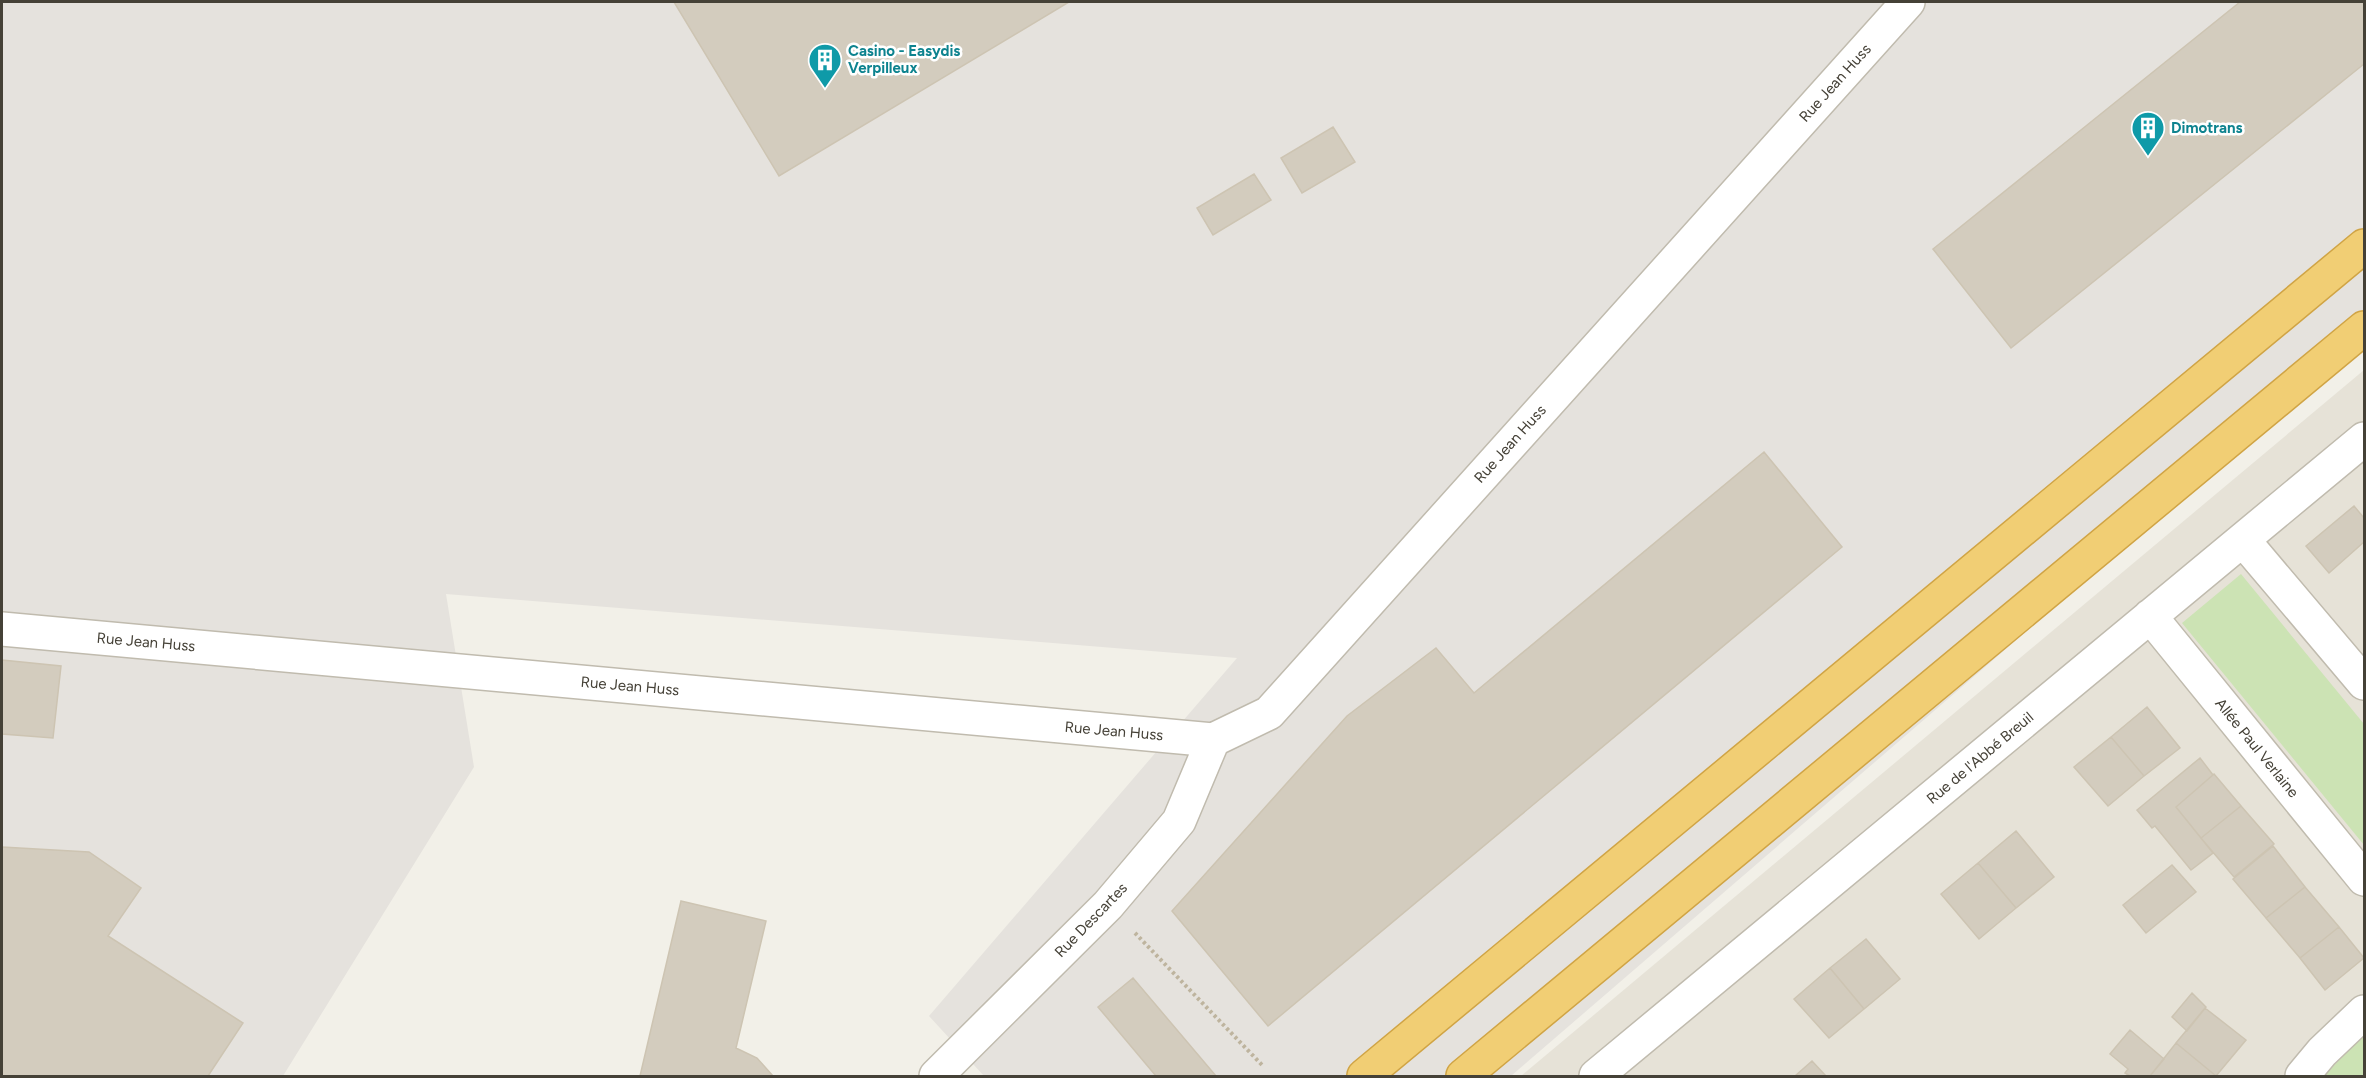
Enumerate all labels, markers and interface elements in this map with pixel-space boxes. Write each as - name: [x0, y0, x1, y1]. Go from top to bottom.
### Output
- street label: Rue Jean Huss: [1795, 40, 1875, 126]
- building icon: Casino - Easydis Verpilleux: [807, 42, 843, 89]
- place label: Casino - Easydis Verpilleux: [848, 42, 960, 77]
- building icon: Dimotrans: [2130, 110, 2166, 157]
- place label: Dimotrans: [2171, 119, 2242, 137]
- street label: Rue Jean Huss: [1470, 401, 1550, 487]
- street label: Rue Jean Huss: [96, 629, 196, 655]
- street label: Rue Jean Huss: [580, 673, 680, 699]
- street label: Allée Paul Verlaine: [2211, 695, 2303, 801]
- street label: Rue de l'Abbé Breuil: [1923, 708, 2037, 808]
- street label: Rue Jean Huss: [1064, 718, 1164, 744]
- street label: Rue Descartes: [1051, 879, 1131, 961]

